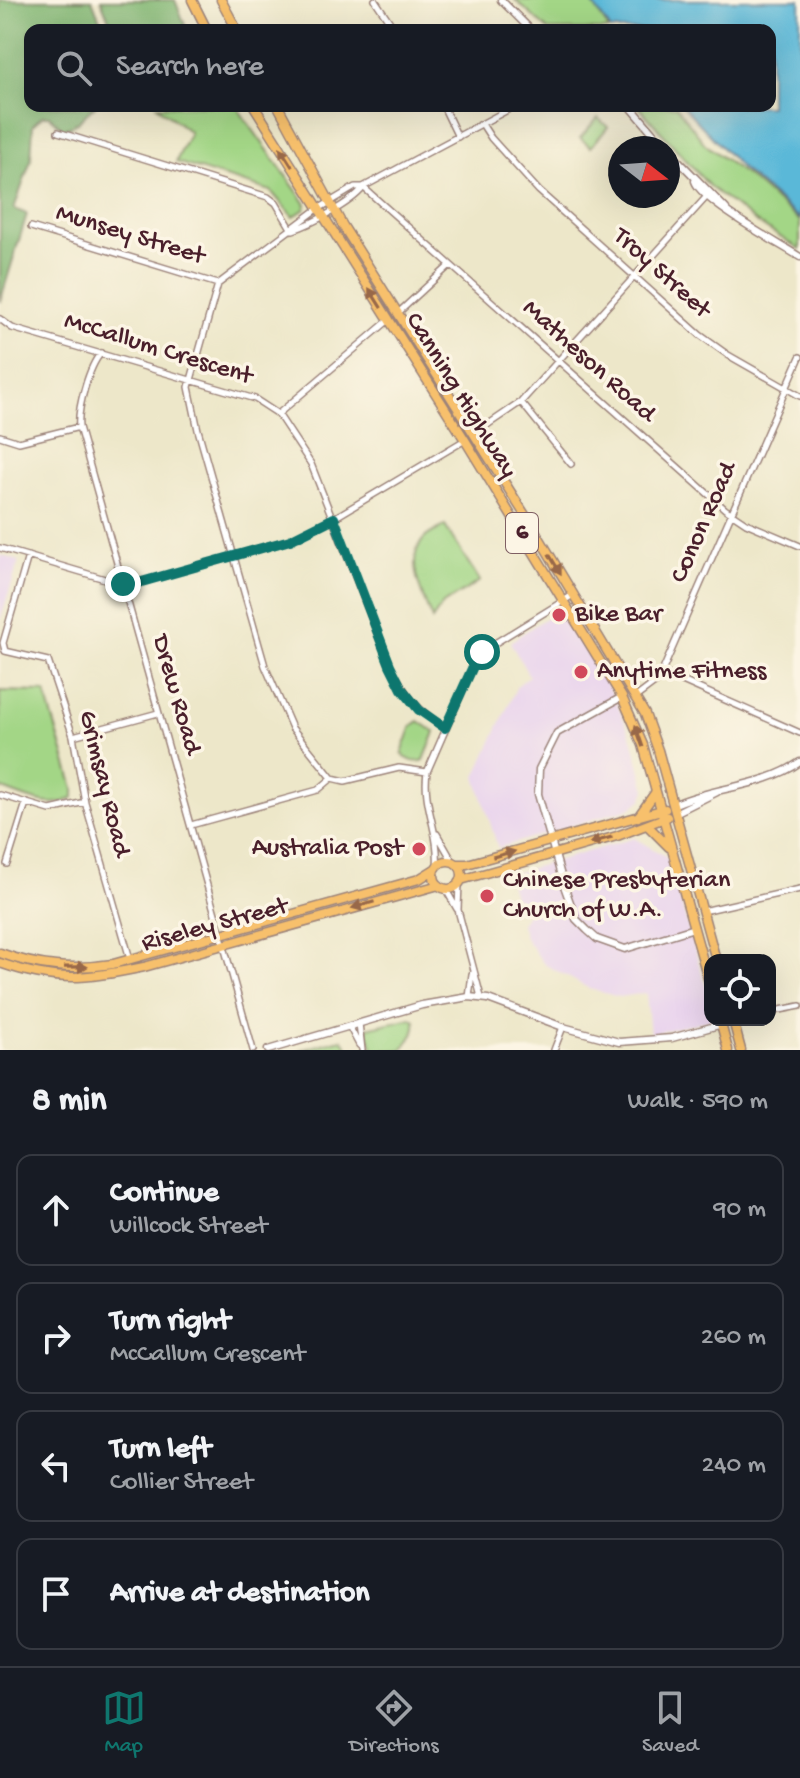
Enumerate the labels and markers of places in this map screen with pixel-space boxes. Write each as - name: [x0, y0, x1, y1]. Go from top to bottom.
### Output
- place label: Bike Bar: [574, 600, 665, 631]
- marker: Bike Bar: [550, 606, 568, 624]
- place label: Anytime Fitness: [597, 657, 768, 688]
- marker: Anytime Fitness: [572, 663, 590, 681]
- place label: Australia Post: [252, 834, 405, 865]
- marker: Australia Post: [410, 840, 428, 858]
- place label: Chinese Presbyterian Church of W.A.: [503, 866, 731, 927]
- marker: Chinese Presbyterian Church of W.A.: [478, 887, 496, 905]

